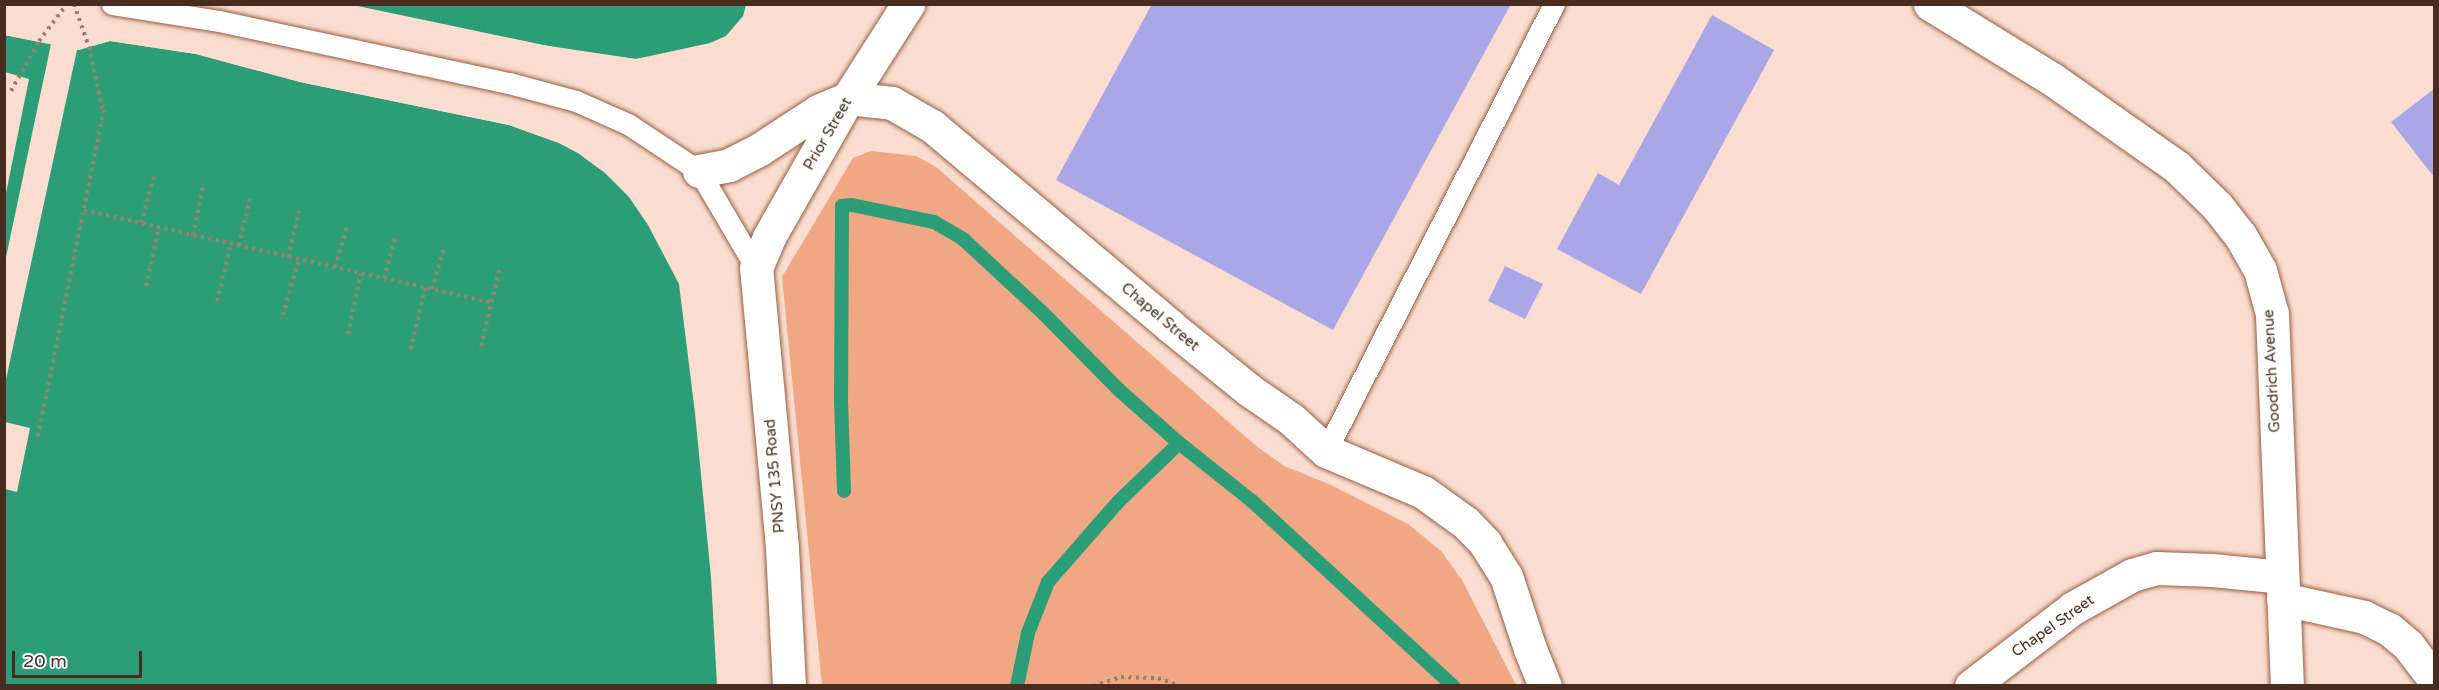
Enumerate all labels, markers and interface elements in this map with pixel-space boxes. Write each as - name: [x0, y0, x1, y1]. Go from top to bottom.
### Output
- street label: Prior Street: [800, 94, 856, 174]
- street label: Chapel Street: [1117, 279, 1203, 355]
- street label: Goodrich Avenue: [2260, 309, 2284, 433]
- street label: PNSY 135 Road: [761, 418, 789, 534]
- street label: Chapel Street: [2008, 591, 2098, 661]
- scale bar: [15, 639, 146, 677]
- text: 20 m: [23, 650, 67, 672]

